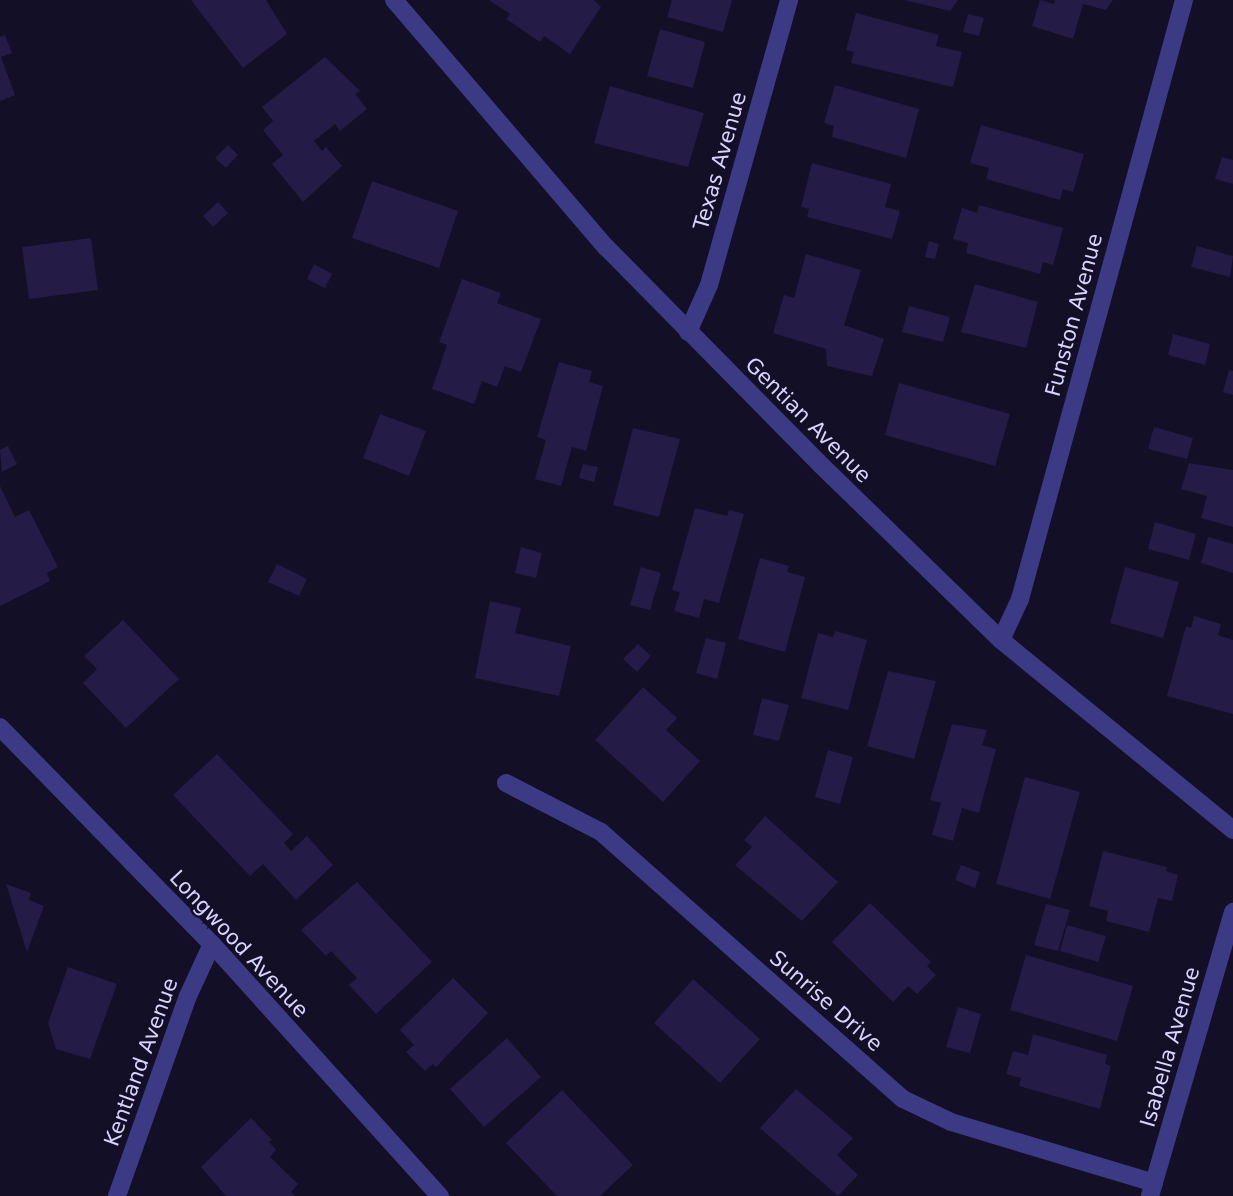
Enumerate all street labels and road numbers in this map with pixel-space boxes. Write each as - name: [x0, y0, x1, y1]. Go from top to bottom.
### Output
- street label: Texas Avenue: [688, 89, 752, 233]
- street label: Funston Avenue: [1040, 231, 1108, 399]
- street label: Gentian Avenue: [740, 352, 876, 488]
- street label: Longwood Avenue: [164, 865, 314, 1023]
- street label: Sunrise Drive: [765, 945, 887, 1057]
- street label: Isabella Avenue: [1135, 964, 1205, 1130]
- street label: Kentland Avenue: [99, 974, 183, 1150]

